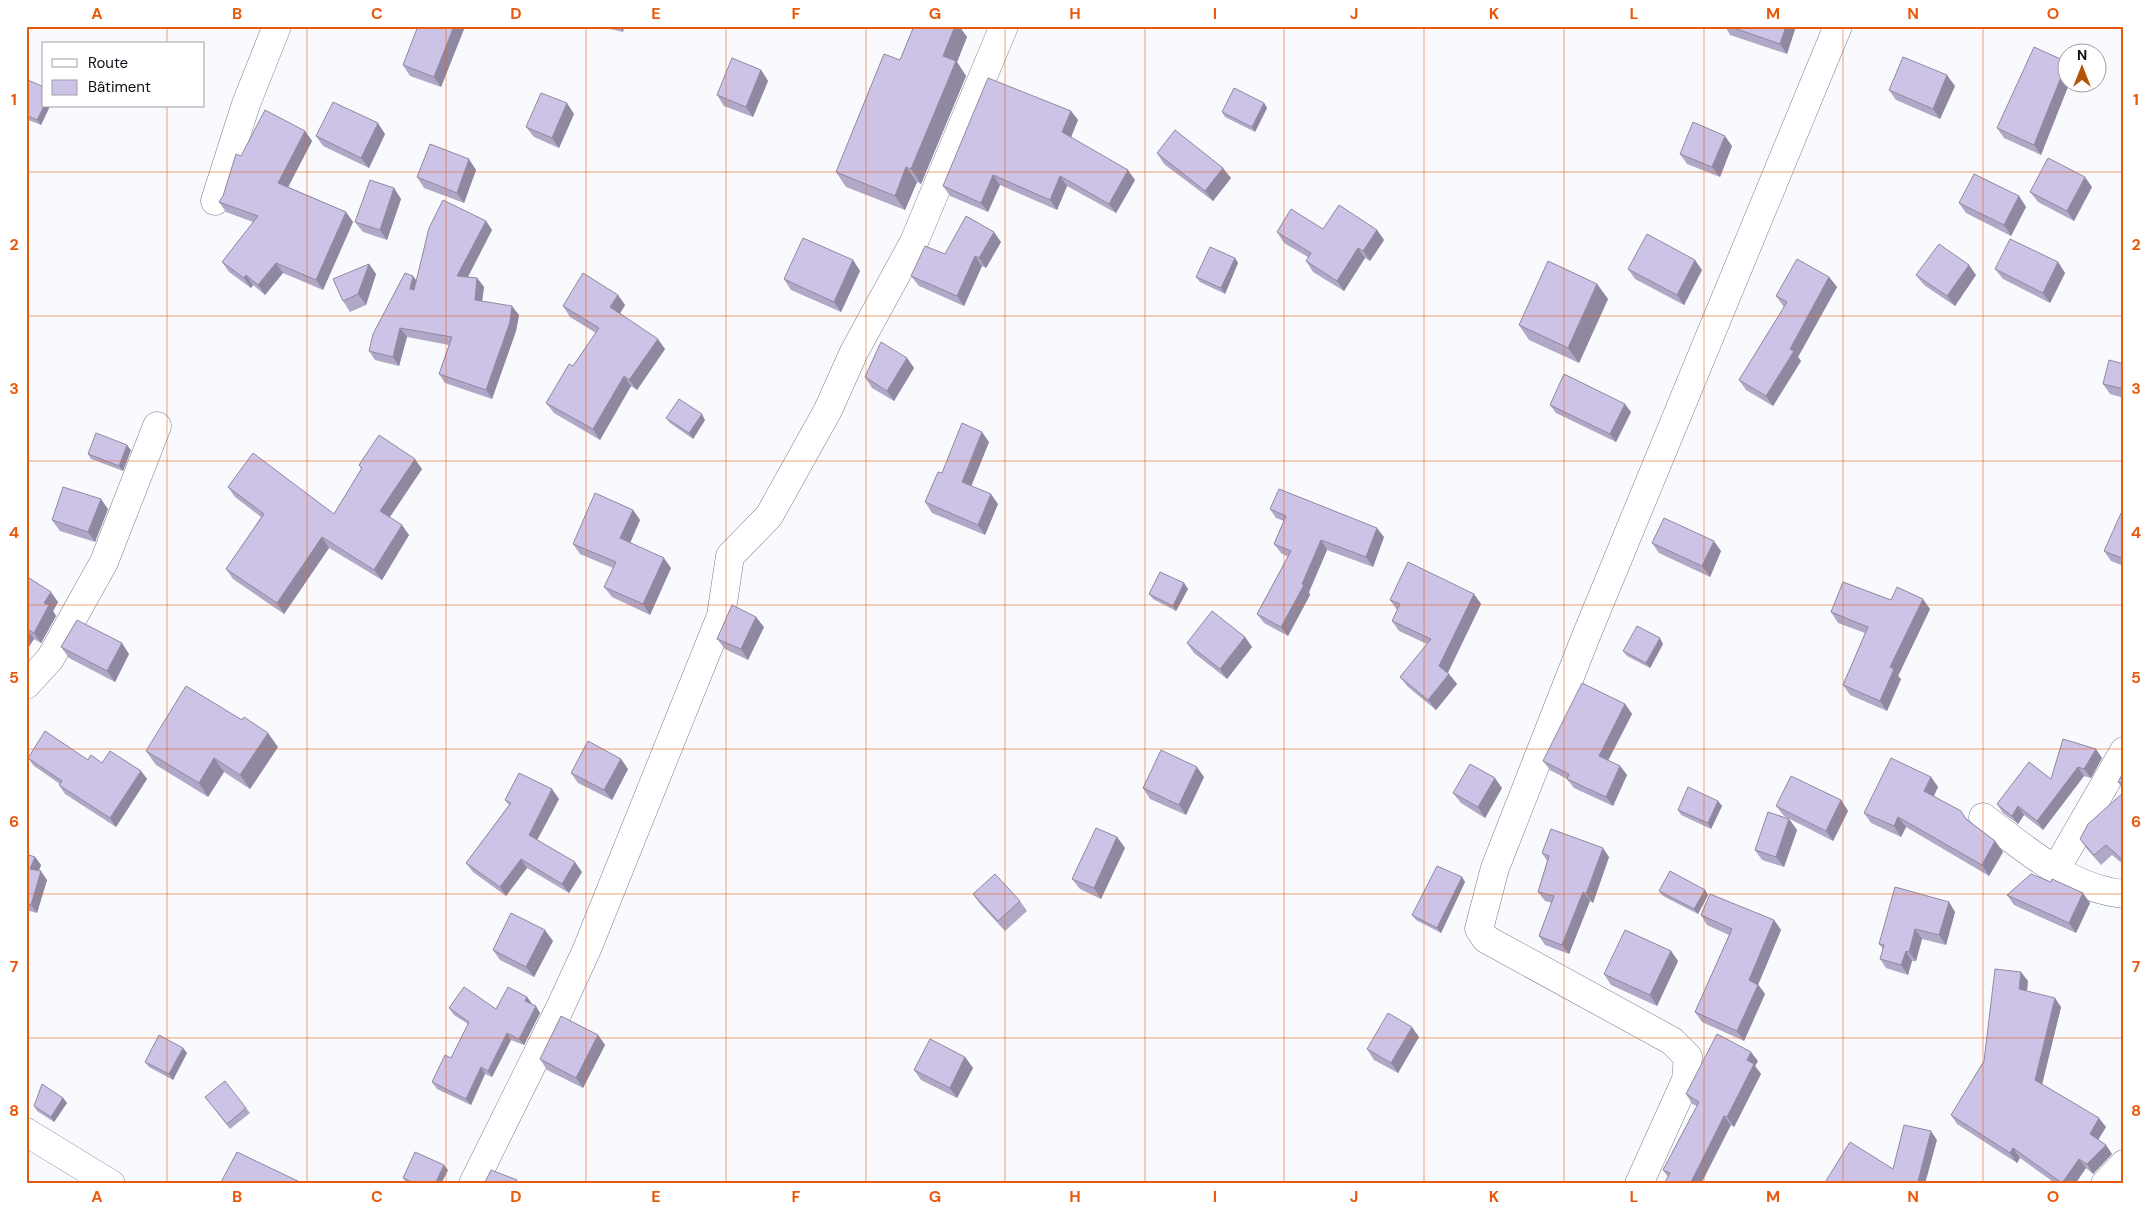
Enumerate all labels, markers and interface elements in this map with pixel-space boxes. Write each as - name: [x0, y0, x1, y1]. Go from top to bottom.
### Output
- text: A: [91, 3, 103, 24]
- text: B: [232, 3, 242, 24]
- text: C: [371, 3, 383, 24]
- text: D: [510, 3, 522, 24]
- text: E: [651, 3, 661, 24]
- text: F: [792, 3, 801, 24]
- text: G: [929, 3, 941, 24]
- text: H: [1069, 3, 1081, 24]
- text: I: [1213, 3, 1217, 24]
- text: J: [1350, 3, 1358, 24]
- text: K: [1489, 3, 1500, 24]
- text: L: [1630, 3, 1639, 24]
- text: M: [1766, 3, 1780, 24]
- text: N: [1907, 3, 1919, 24]
- text: O: [2047, 3, 2059, 24]
- legend: [42, 42, 205, 108]
- north arrow: [2058, 42, 2108, 92]
- text: N: [2077, 46, 2087, 64]
- text: Route: [88, 53, 128, 73]
- text: Bâtiment: [88, 77, 151, 97]
- text: 1: [11, 89, 17, 110]
- text: 1: [2133, 89, 2139, 110]
- text: 2: [9, 234, 19, 255]
- text: 2: [2131, 234, 2141, 255]
- text: 3: [9, 378, 19, 399]
- text: 3: [2131, 378, 2141, 399]
- text: 4: [9, 522, 19, 543]
- text: 4: [2131, 522, 2141, 543]
- text: 5: [9, 667, 19, 688]
- text: 5: [2131, 667, 2141, 688]
- text: 6: [9, 811, 19, 832]
- text: 6: [2131, 811, 2141, 832]
- text: 7: [10, 956, 19, 977]
- text: 7: [2132, 956, 2141, 977]
- text: 8: [9, 1100, 19, 1121]
- text: 8: [2131, 1100, 2141, 1121]
- text: A: [91, 1186, 103, 1207]
- text: B: [232, 1186, 242, 1207]
- text: C: [371, 1186, 383, 1207]
- text: D: [510, 1186, 522, 1207]
- text: E: [651, 1186, 661, 1207]
- text: F: [792, 1186, 801, 1207]
- text: G: [929, 1186, 941, 1207]
- text: H: [1069, 1186, 1081, 1207]
- text: I: [1213, 1186, 1217, 1207]
- text: J: [1350, 1186, 1358, 1207]
- text: K: [1489, 1186, 1500, 1207]
- text: L: [1630, 1186, 1639, 1207]
- text: M: [1766, 1186, 1780, 1207]
- text: N: [1907, 1186, 1919, 1207]
- text: O: [2047, 1186, 2059, 1207]

